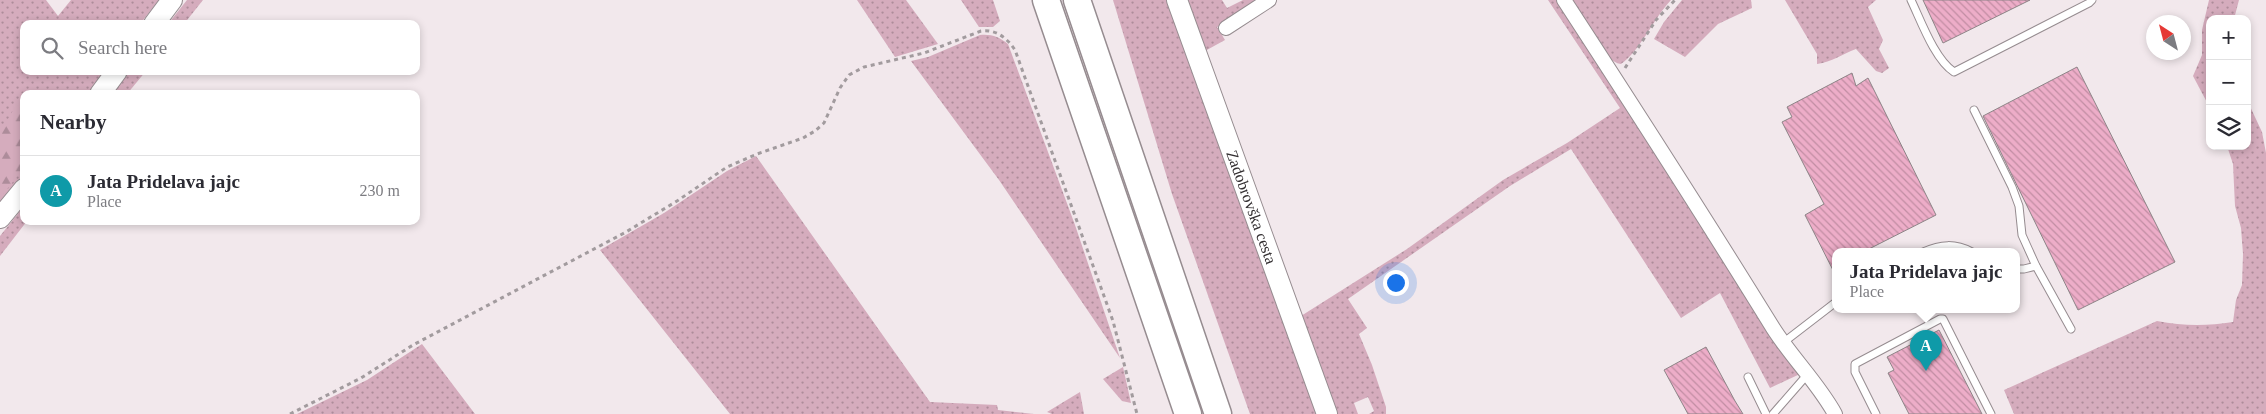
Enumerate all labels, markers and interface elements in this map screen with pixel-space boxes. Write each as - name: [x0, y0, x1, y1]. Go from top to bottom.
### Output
- north arrow: [2146, 15, 2191, 60]
- map controls: [2206, 15, 2251, 150]
- button: +: [2206, 15, 2251, 60]
- search box: [20, 20, 420, 75]
- icon: search: [38, 34, 66, 62]
- text: Search here: [78, 37, 167, 58]
- button: −: [2206, 60, 2251, 105]
- button: layers: [2206, 105, 2251, 150]
- text: Nearby: [40, 110, 107, 134]
- street label: Zadobrovška cesta: [1224, 148, 1280, 266]
- text: Jata Pridelava jajc: [87, 171, 240, 192]
- text: A: [50, 182, 62, 199]
- text: 230 m: [360, 182, 400, 199]
- text: Place: [87, 193, 122, 210]
- popup: [1832, 248, 2020, 313]
- text: Jata Pridelava jajc: [1849, 261, 2003, 282]
- your location: [1383, 270, 1409, 296]
- text: Place: [1849, 283, 1884, 300]
- pin: A: [1910, 330, 1942, 371]

